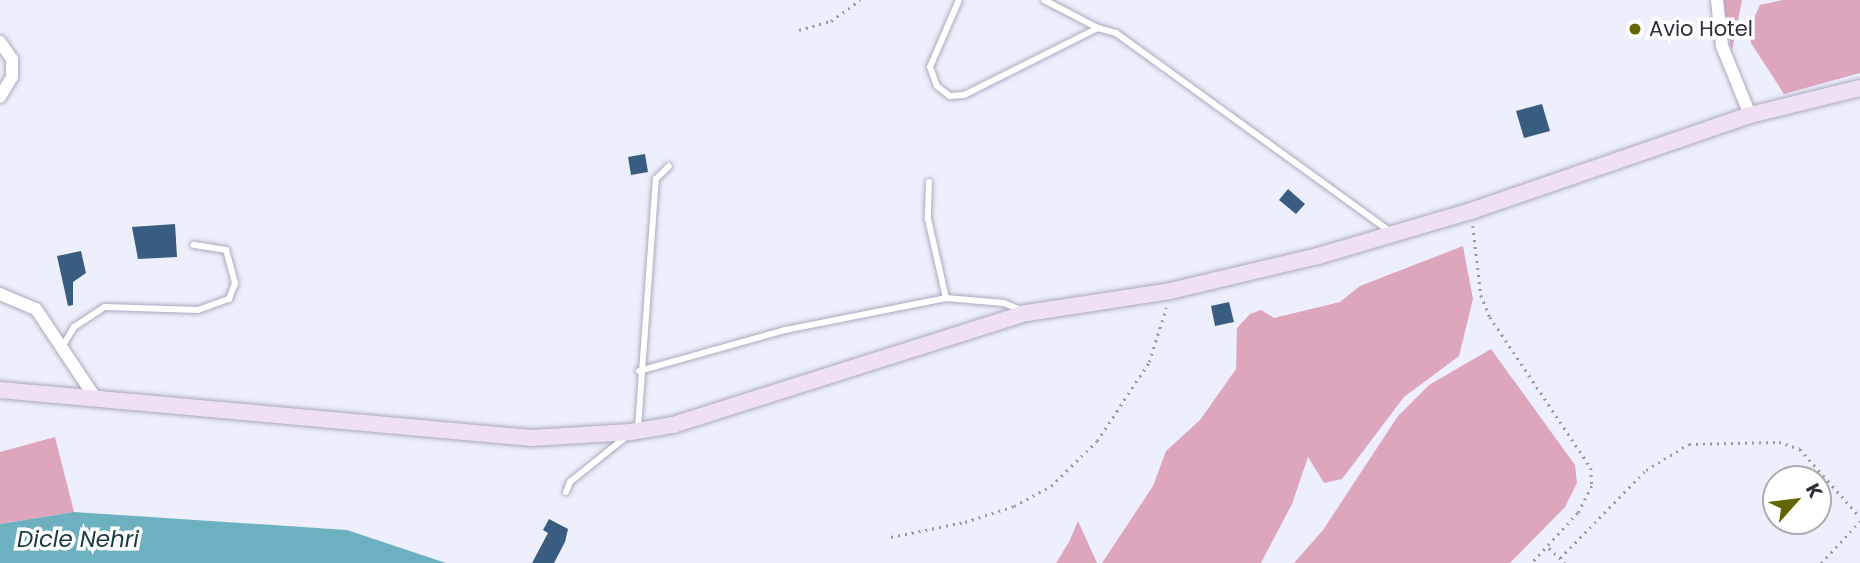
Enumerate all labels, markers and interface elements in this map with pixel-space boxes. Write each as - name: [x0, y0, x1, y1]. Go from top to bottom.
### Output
- place label: Avio Hotel: [1649, 16, 1753, 42]
- marker: Avio Hotel: [1627, 21, 1643, 37]
- north arrow: [1762, 465, 1832, 535]
- text: K: [1799, 479, 1829, 503]
- water label: Dicle Nehri: [17, 525, 139, 553]

